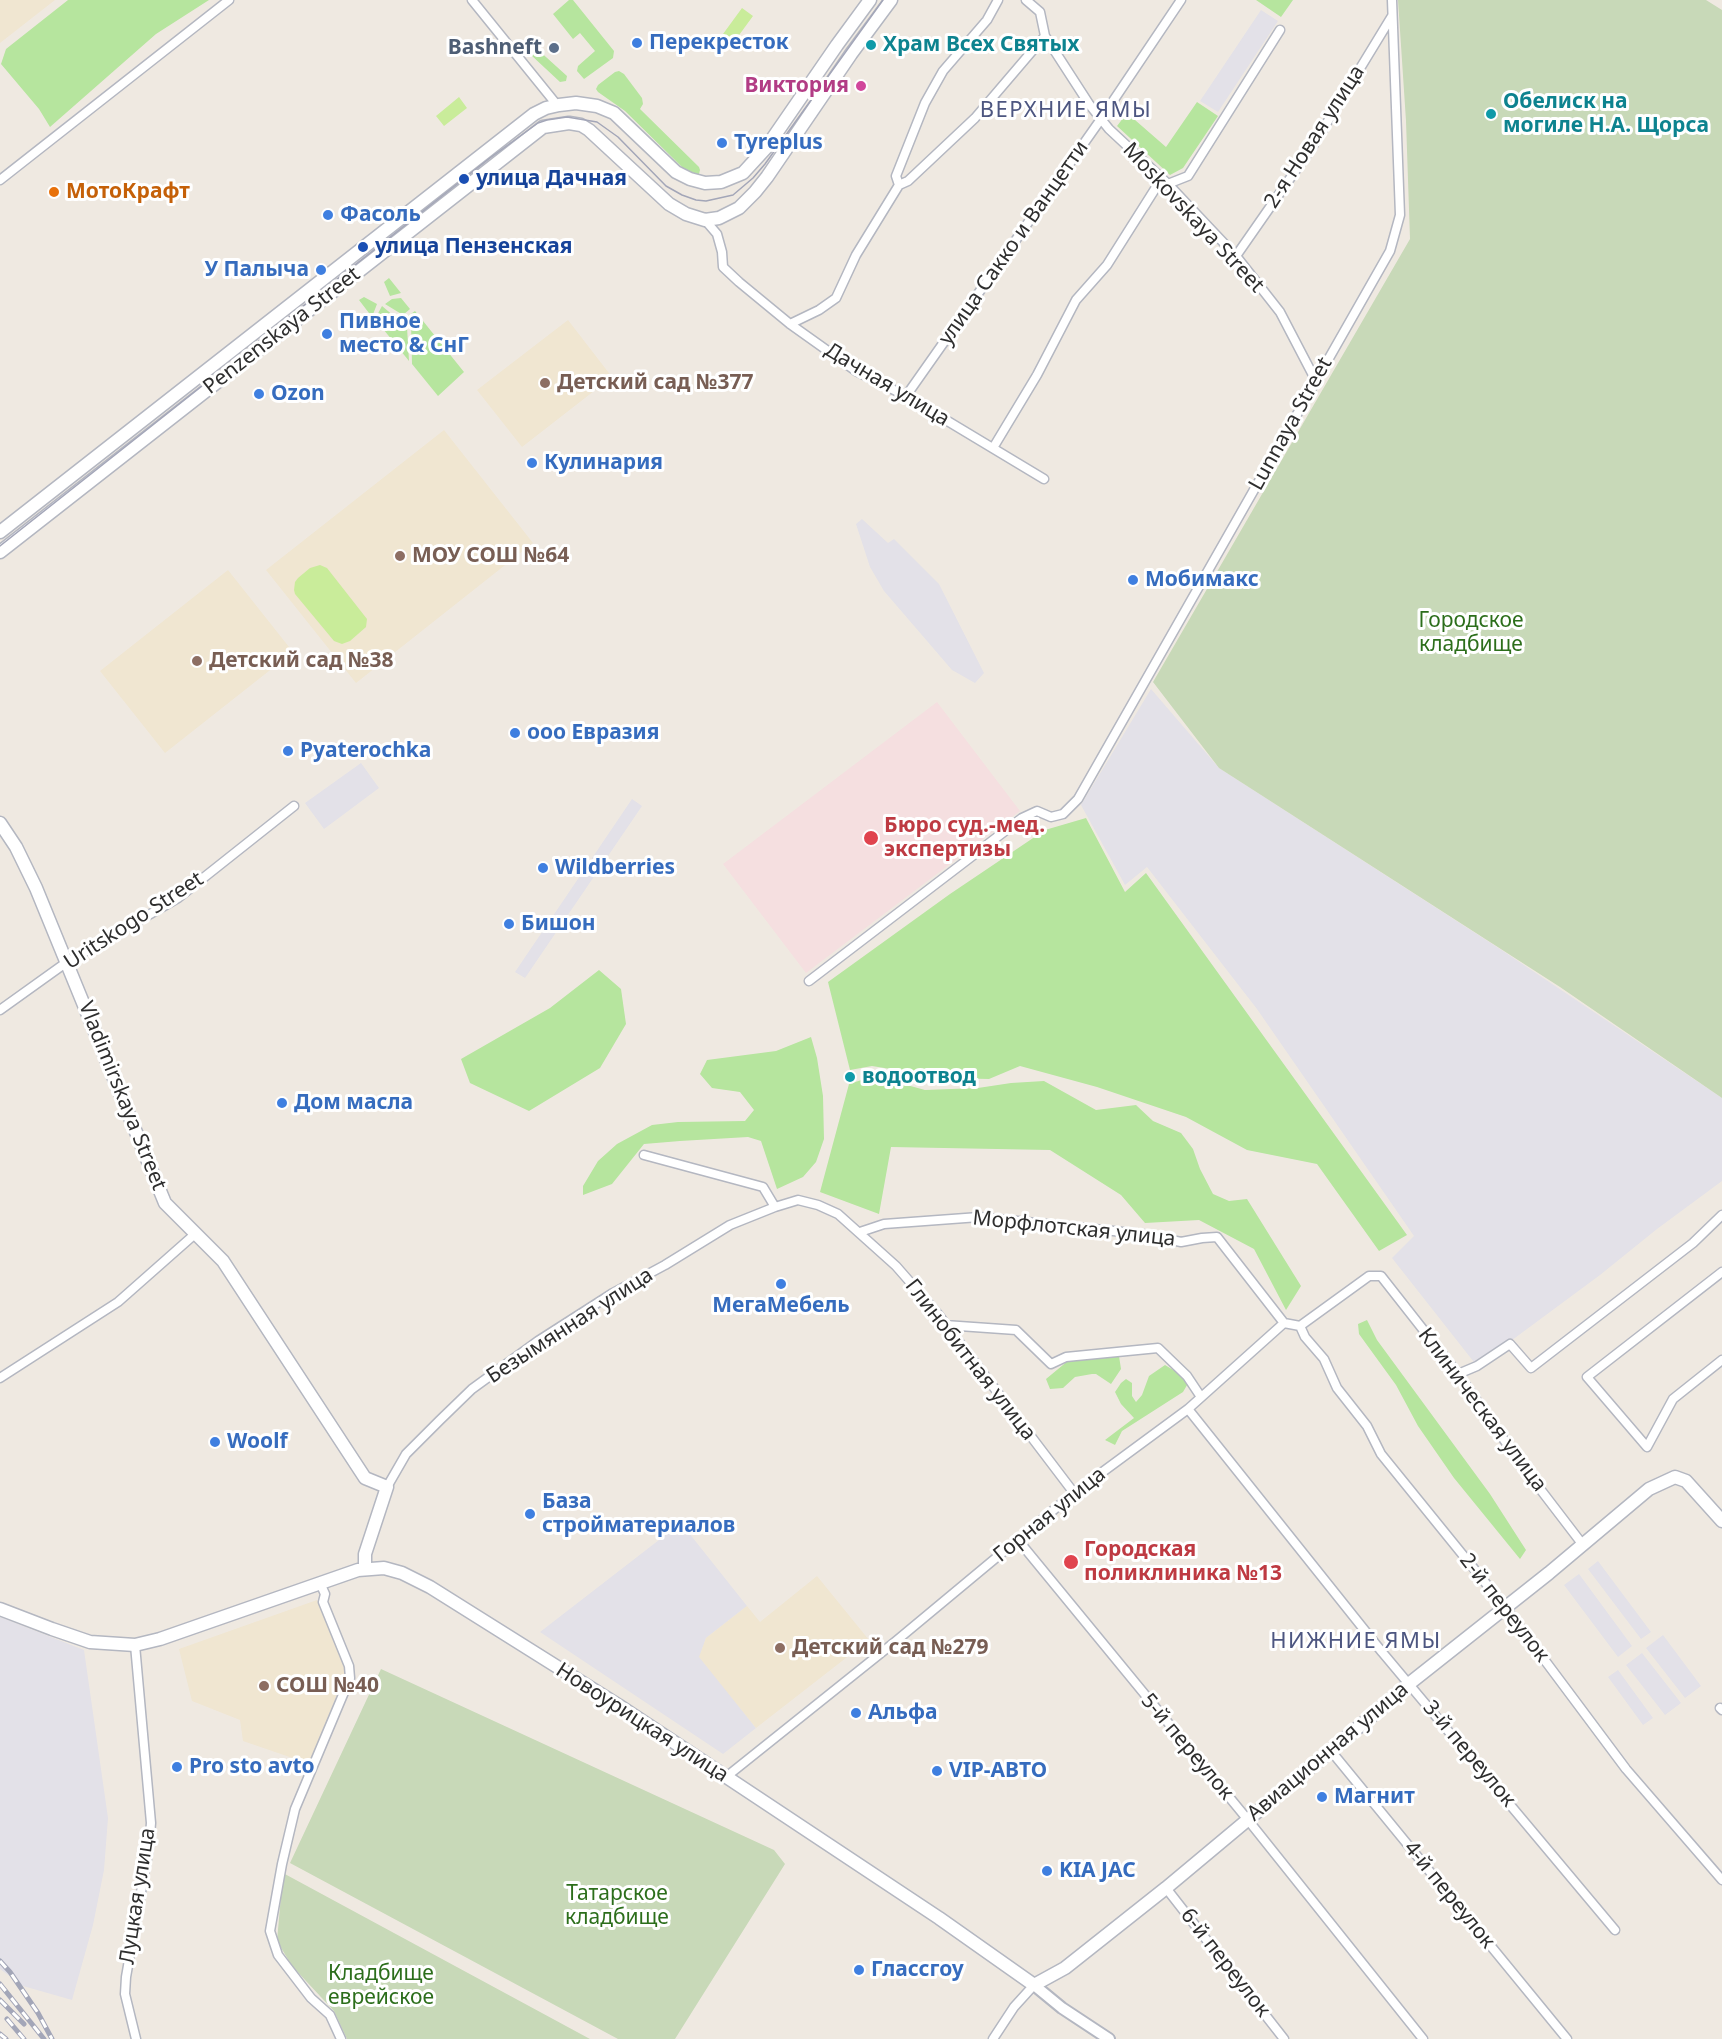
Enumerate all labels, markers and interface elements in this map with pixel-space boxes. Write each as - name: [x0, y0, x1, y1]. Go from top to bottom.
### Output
- place label: Перекресток: [649, 30, 789, 56]
- place label: Храм Всех Святых: [883, 32, 1079, 58]
- place label: Bashneft: [448, 35, 542, 61]
- marker: Перекресток: [630, 36, 644, 50]
- marker: Храм Всех Святых: [864, 38, 878, 52]
- marker: Bashneft: [547, 41, 561, 55]
- street label: 2-я Новая улица: [1259, 61, 1371, 213]
- place label: Виктория: [744, 73, 849, 99]
- marker: Виктория: [854, 79, 868, 93]
- place label: Обелиск на могиле Н.А. Щорса: [1503, 89, 1709, 139]
- district label: ВЕРХНИЕ ЯМЫ: [980, 98, 1152, 124]
- marker: Обелиск на могиле Н.А. Щорса: [1484, 107, 1498, 121]
- place label: Tyreplus: [734, 130, 823, 156]
- marker: Tyreplus: [715, 136, 729, 150]
- street label: улица Сакко и Ванцетти: [934, 136, 1094, 350]
- street label: Moskovskaya Street: [1117, 138, 1269, 298]
- place label: улица Дачная: [476, 166, 627, 192]
- marker: улица Дачная: [457, 172, 471, 186]
- place label: МотоКрафт: [66, 179, 190, 205]
- marker: МотоКрафт: [47, 185, 61, 199]
- place label: Фасоль: [340, 202, 421, 228]
- marker: Фасоль: [321, 208, 335, 222]
- place label: улица Пензенская: [375, 234, 572, 260]
- marker: улица Пензенская: [356, 240, 370, 254]
- place label: У Палыча: [205, 257, 309, 283]
- street label: Penzenskaya Street: [199, 262, 365, 400]
- marker: У Палыча: [314, 263, 328, 277]
- place label: Пивное место & СнГ: [339, 309, 469, 359]
- marker: Пивное место & СнГ: [320, 327, 334, 341]
- street label: Дачная улица: [820, 338, 954, 432]
- street label: Lunnaya Street: [1244, 353, 1338, 495]
- place label: Детский сад №377: [557, 370, 753, 396]
- marker: Детский сад №377: [538, 376, 552, 390]
- place label: Ozon: [271, 381, 325, 407]
- marker: Ozon: [252, 387, 266, 401]
- place label: Кулинария: [544, 450, 663, 476]
- marker: Кулинария: [525, 456, 539, 470]
- place label: МОУ СОШ №64: [412, 543, 569, 569]
- marker: МОУ СОШ №64: [393, 549, 407, 563]
- place label: Мобимакс: [1145, 567, 1259, 593]
- marker: Мобимакс: [1126, 573, 1140, 587]
- park label: Городское кладбище: [1418, 608, 1524, 658]
- place label: Детский сад №38: [209, 648, 393, 674]
- marker: Детский сад №38: [190, 654, 204, 668]
- place label: ооо Евразия: [527, 720, 659, 746]
- marker: ооо Евразия: [508, 726, 522, 740]
- place label: Pyaterochka: [300, 738, 431, 764]
- marker: Pyaterochka: [281, 744, 295, 758]
- place label: Бюро суд.-мед. экспертизы: [884, 813, 1045, 863]
- marker: Бюро суд.-мед. экспертизы: [862, 829, 880, 847]
- place label: Wildberries: [555, 855, 675, 881]
- marker: Wildberries: [536, 861, 550, 875]
- street label: Uritskogo Street: [60, 867, 208, 975]
- place label: Бишон: [521, 911, 596, 937]
- marker: Бишон: [502, 917, 516, 931]
- street label: Vladimirskaya Street: [73, 998, 171, 1194]
- place label: водоотвод: [862, 1064, 976, 1090]
- marker: водоотвод: [843, 1070, 857, 1084]
- place label: Дом масла: [294, 1090, 413, 1116]
- marker: Дом масла: [275, 1096, 289, 1110]
- street label: Морфлотская улица: [971, 1206, 1177, 1252]
- street label: Безымянная улица: [482, 1263, 658, 1389]
- street label: Глинобитная улица: [899, 1274, 1041, 1446]
- marker: МегаМебель: [774, 1277, 788, 1291]
- place label: МегаМебель: [712, 1293, 850, 1319]
- street label: Клиническая улица: [1412, 1323, 1552, 1497]
- place label: Woolf: [227, 1429, 288, 1455]
- marker: Woolf: [208, 1435, 222, 1449]
- street label: Горная улица: [989, 1462, 1111, 1568]
- place label: База стройматериалов: [542, 1489, 735, 1539]
- marker: База стройматериалов: [523, 1507, 537, 1521]
- place label: Городская поликлиника №13: [1084, 1537, 1282, 1587]
- street label: 2-й переулок: [1454, 1549, 1554, 1667]
- marker: Городская поликлиника №13: [1062, 1553, 1080, 1571]
- district label: НИЖНИЕ ЯМЫ: [1270, 1629, 1442, 1655]
- place label: Детский сад №279: [792, 1635, 988, 1661]
- marker: Детский сад №279: [773, 1641, 787, 1655]
- street label: Новоурицкая улица: [551, 1658, 733, 1788]
- place label: СОШ №40: [276, 1673, 379, 1699]
- street label: Авиационная улица: [1242, 1677, 1414, 1827]
- marker: СОШ №40: [257, 1679, 271, 1693]
- street label: 5-й переулок: [1135, 1689, 1239, 1805]
- street label: 3-й переулок: [1417, 1696, 1521, 1812]
- place label: Альфа: [868, 1700, 938, 1726]
- marker: Альфа: [849, 1706, 863, 1720]
- place label: Pro sto avto: [189, 1754, 315, 1780]
- place label: VIP-АВТО: [949, 1758, 1047, 1784]
- marker: Pro sto avto: [170, 1760, 184, 1774]
- marker: VIP-АВТО: [930, 1764, 944, 1778]
- place label: Магнит: [1334, 1784, 1415, 1810]
- marker: Магнит: [1315, 1790, 1329, 1804]
- street label: Луцкая улица: [115, 1826, 161, 1966]
- street label: 4-й переулок: [1398, 1836, 1500, 1954]
- place label: KIA JAC: [1059, 1858, 1136, 1884]
- marker: KIA JAC: [1040, 1864, 1054, 1878]
- park label: Татарское кладбище: [565, 1881, 669, 1931]
- street label: 6-й переулок: [1175, 1904, 1275, 2022]
- place label: Глассгоу: [871, 1957, 964, 1983]
- park label: Кладбище еврейское: [328, 1961, 434, 2011]
- marker: Глассгоу: [852, 1963, 866, 1977]

